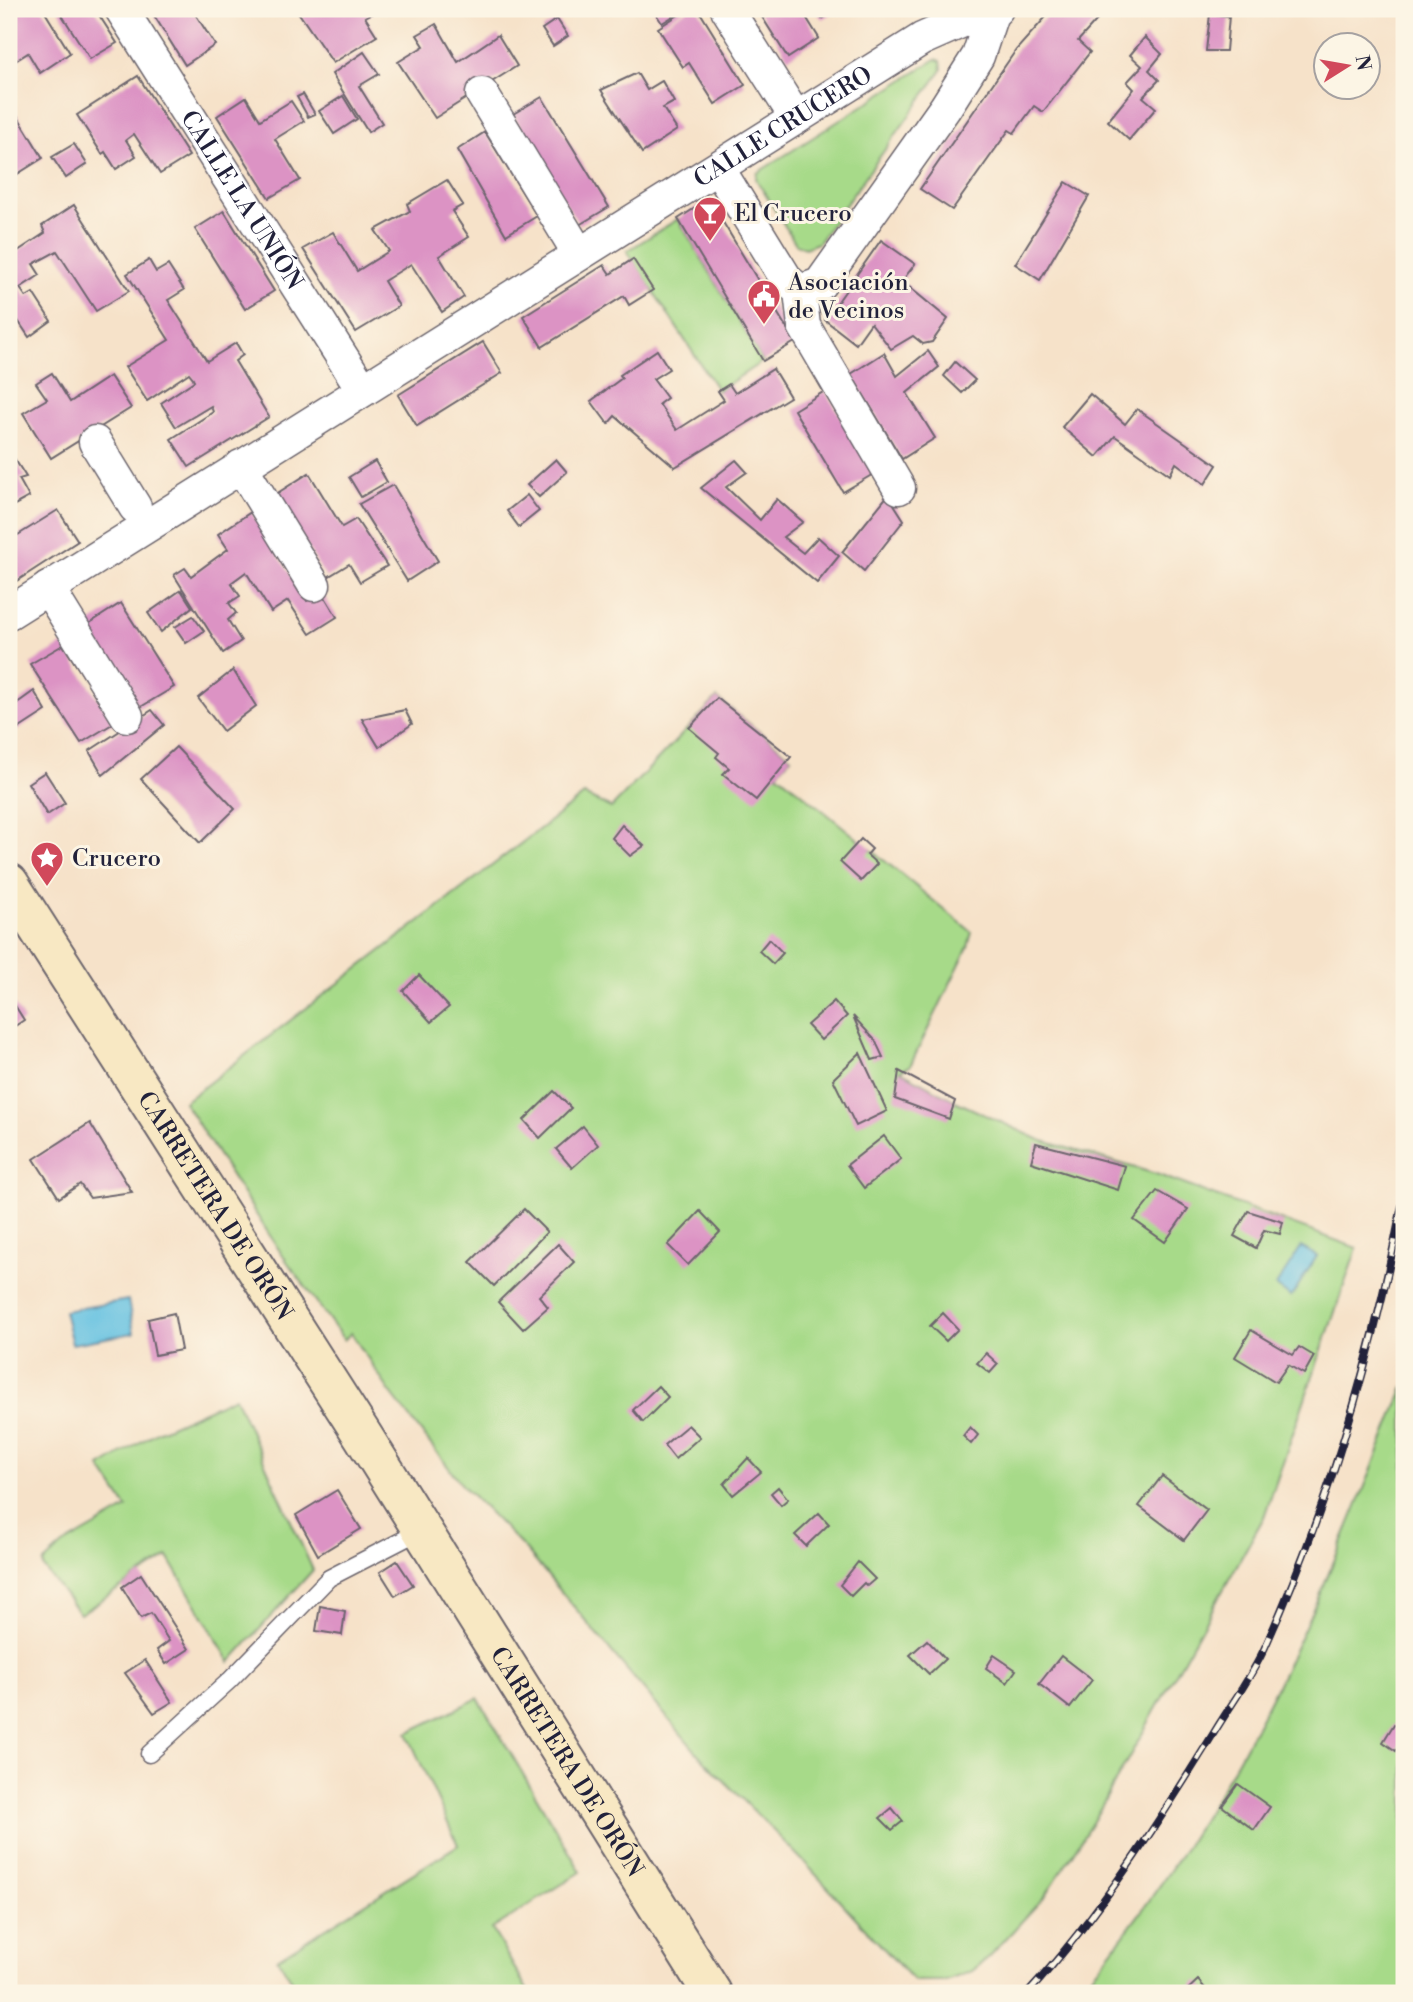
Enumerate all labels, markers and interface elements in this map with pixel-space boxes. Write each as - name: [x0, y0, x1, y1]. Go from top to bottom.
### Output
- north arrow: [1312, 32, 1382, 102]
- text: N: [1349, 53, 1376, 73]
- street label: CALLE CRUCERO: [689, 60, 878, 195]
- street label: CALLE LA UNIÓN: [173, 105, 309, 295]
- bar icon: El Crucero: [691, 194, 729, 243]
- place label: El Crucero: [734, 199, 852, 229]
- place label: Asociación de Vecinos: [787, 268, 908, 326]
- public building icon: Asociación de Vecinos: [745, 277, 783, 326]
- place icon: Crucero: [28, 839, 66, 888]
- place label: Crucero: [72, 844, 161, 874]
- street label: CARRETERA DE ORÓN: [130, 1086, 299, 1326]
- street label: CARRETERA DE ORÓN: [483, 1642, 650, 1883]

